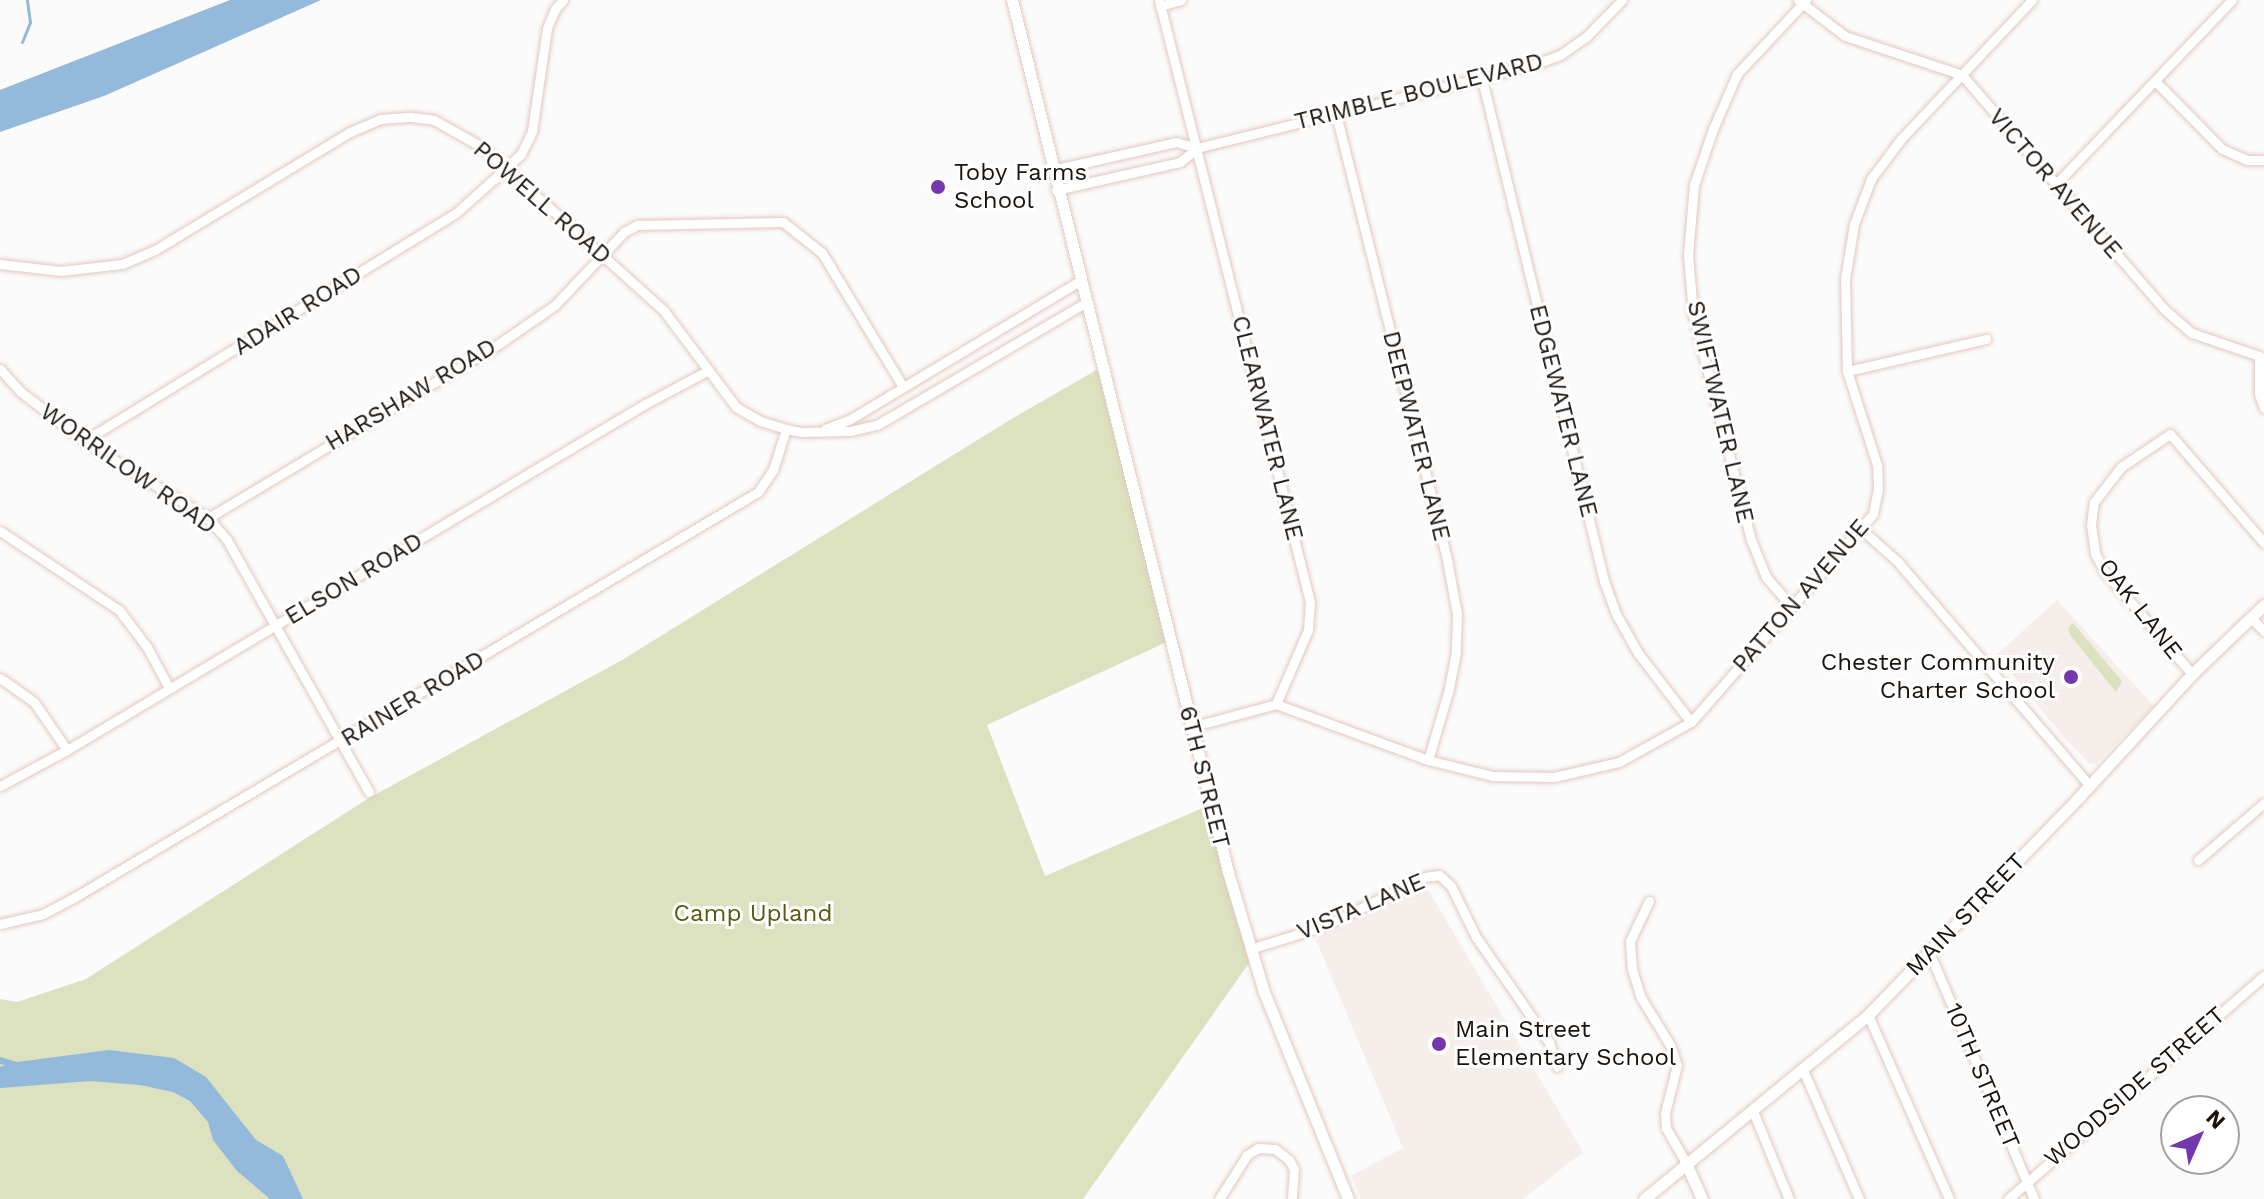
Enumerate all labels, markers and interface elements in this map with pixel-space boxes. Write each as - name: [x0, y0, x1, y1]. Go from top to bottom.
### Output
- street label: TRIMBLE BOULEVARD: [1292, 47, 1546, 137]
- street label: VICTOR AVENUE: [1982, 103, 2128, 265]
- street label: POWELL ROAD: [467, 135, 617, 271]
- place label: Toby Farms School: [954, 159, 1088, 215]
- marker: Toby Farms School: [929, 178, 947, 196]
- street label: ADAIR ROAD: [228, 260, 368, 362]
- street label: SWIFTWATER LANE: [1680, 298, 1760, 526]
- street label: EDGEWATER LANE: [1523, 302, 1603, 520]
- street label: CLEARWATER LANE: [1225, 313, 1309, 543]
- street label: DEEPWATER LANE: [1376, 328, 1456, 544]
- street label: HARSHAW ROAD: [320, 332, 502, 458]
- street label: WORRILOW ROAD: [34, 397, 222, 541]
- street label: PATTON AVENUE: [1726, 513, 1876, 679]
- street label: ELSON ROAD: [280, 527, 428, 631]
- street label: OAK LANE: [2092, 553, 2188, 665]
- street label: RAINER ROAD: [336, 645, 490, 753]
- place label: Chester Community Charter School: [1820, 649, 2055, 705]
- marker: Chester Community Charter School: [2062, 668, 2080, 686]
- street label: 6TH STREET: [1172, 703, 1236, 851]
- street label: MAIN STREET: [1900, 848, 2032, 982]
- street label: VISTA LANE: [1292, 867, 1430, 947]
- park label: Camp Upland: [674, 900, 832, 928]
- street label: 10TH STREET: [1938, 999, 2026, 1153]
- street label: WOODSIDE STREET: [2039, 1001, 2231, 1173]
- place label: Main Street Elementary School: [1455, 1016, 1677, 1072]
- marker: Main Street Elementary School: [1430, 1035, 1448, 1053]
- north arrow: [2160, 1095, 2240, 1175]
- text: N: [2201, 1104, 2231, 1134]

